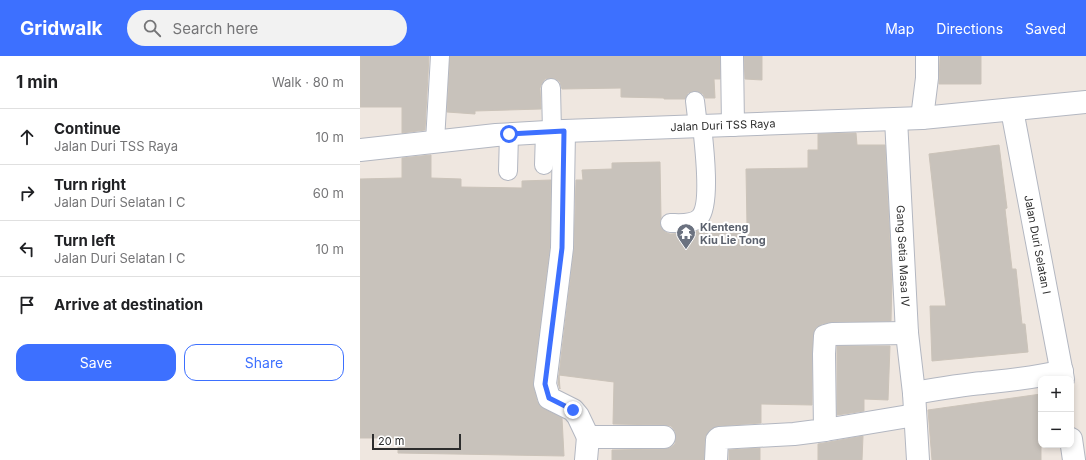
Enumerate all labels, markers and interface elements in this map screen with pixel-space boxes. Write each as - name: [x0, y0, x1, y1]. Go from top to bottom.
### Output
- search box: [127, 10, 407, 46]
- text: Gridwalk: [20, 17, 103, 40]
- icon: search: [141, 17, 163, 39]
- text: Search here: [173, 19, 258, 38]
- text: Map: [885, 20, 914, 37]
- text: Directions: [936, 20, 1003, 37]
- text: Saved: [1025, 20, 1066, 37]
- text: 1 min: [16, 72, 58, 92]
- text: Walk · 80 m: [272, 74, 344, 90]
- street label: Jalan Duri TSS Raya: [670, 116, 776, 134]
- text: Continue: [54, 119, 121, 138]
- route start: [500, 125, 518, 143]
- icon: ahead: [16, 126, 38, 148]
- text: 10 m: [315, 129, 344, 145]
- text: Jalan Duri TSS Raya: [54, 138, 178, 154]
- text: Turn right: [54, 175, 126, 194]
- icon: right: [16, 182, 38, 204]
- text: 60 m: [313, 185, 344, 201]
- text: Jalan Duri Selatan I C: [54, 194, 185, 210]
- street label: Jalan Duri Selatan I: [1021, 194, 1054, 295]
- street label: Gang Setia Masa IV: [893, 205, 913, 307]
- place label: Klenteng Kiu Lie Tong: [700, 220, 766, 247]
- temple icon: Klenteng Kiu Lie Tong: [675, 222, 697, 250]
- text: Turn left: [54, 231, 115, 250]
- icon: left: [16, 238, 38, 260]
- text: 10 m: [315, 241, 344, 257]
- text: Jalan Duri Selatan I C: [54, 250, 185, 266]
- icon: arrive: [16, 294, 38, 316]
- text: Arrive at destination: [54, 295, 203, 314]
- button: Save: [16, 344, 176, 381]
- button: Share: [184, 344, 344, 381]
- map controls: [1038, 376, 1074, 448]
- button: +: [1038, 376, 1074, 412]
- route end: [564, 401, 582, 419]
- button: −: [1038, 412, 1074, 448]
- scale bar: [372, 432, 461, 451]
- text: 20 m: [378, 434, 404, 448]

